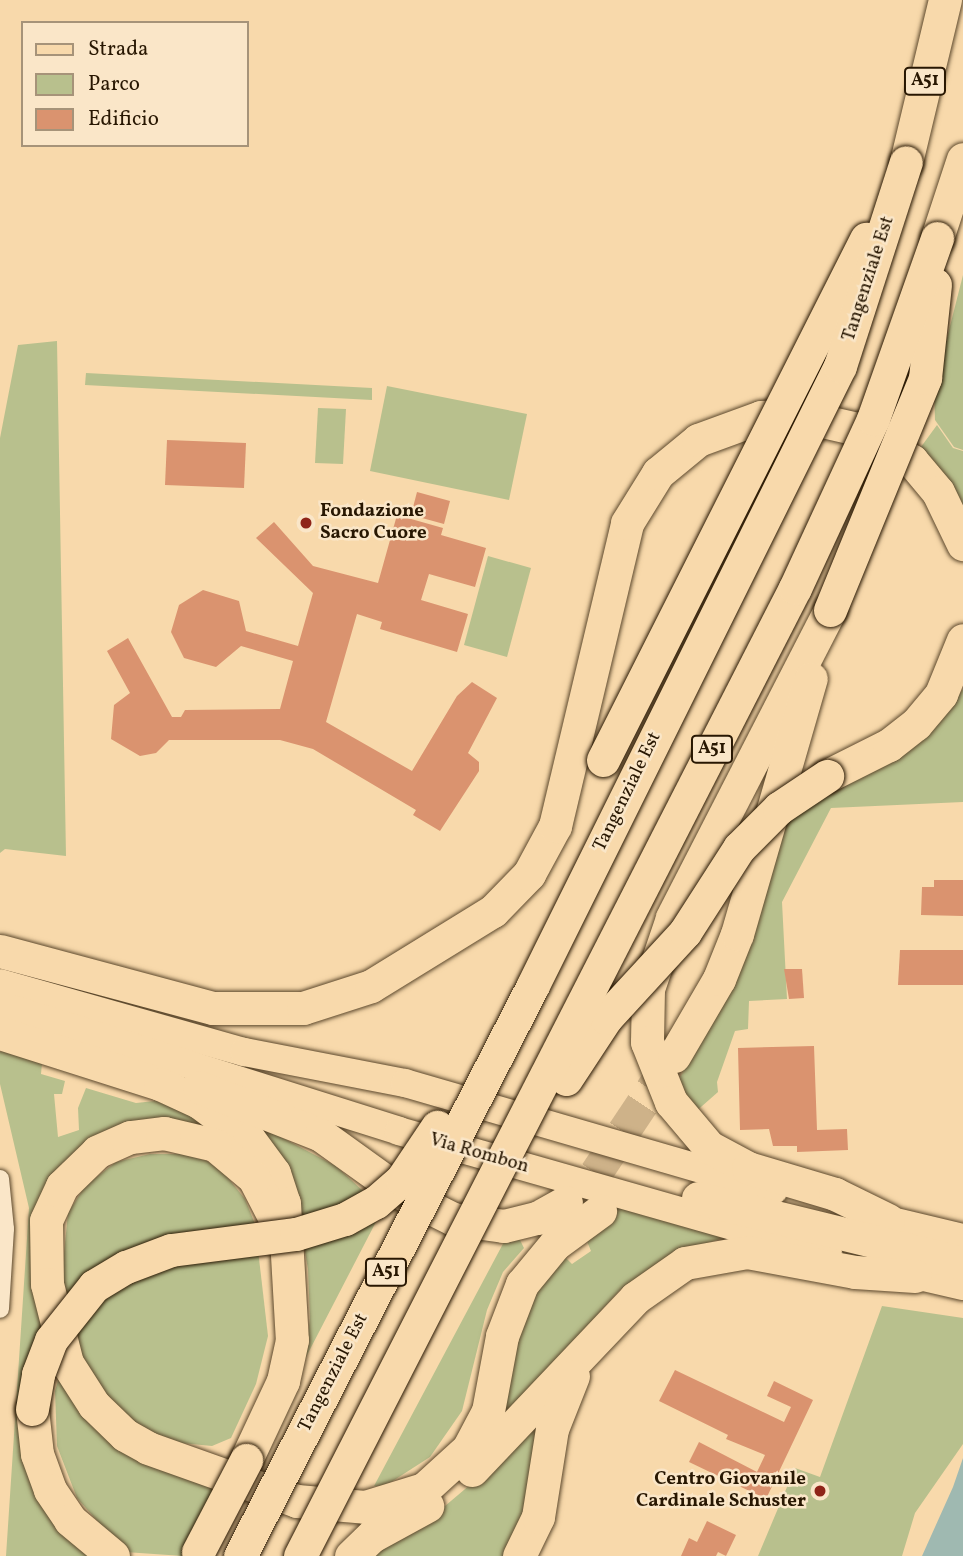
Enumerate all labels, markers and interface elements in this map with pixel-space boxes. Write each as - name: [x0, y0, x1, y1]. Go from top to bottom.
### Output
- legend: [21, 21, 248, 147]
- text: Strada: [88, 35, 149, 64]
- road number: A51: [902, 66, 948, 96]
- text: Parco: [88, 70, 140, 99]
- text: Edificio: [88, 105, 159, 134]
- street label: Tangenziale Est: [838, 214, 900, 344]
- place label: Fondazione Sacro Cuore: [320, 501, 427, 545]
- marker: Fondazione Sacro Cuore: [298, 515, 314, 531]
- street label: Tangenziale Est: [589, 728, 667, 856]
- road number: A51: [689, 734, 735, 764]
- street label: Via Rombon: [427, 1129, 531, 1179]
- road number: A51: [363, 1258, 409, 1287]
- street label: Tangenziale Est: [294, 1310, 374, 1436]
- place label: Centro Giovanile Cardinale Schuster: [636, 1469, 806, 1513]
- marker: Centro Giovanile Cardinale Schuster: [812, 1483, 828, 1499]

